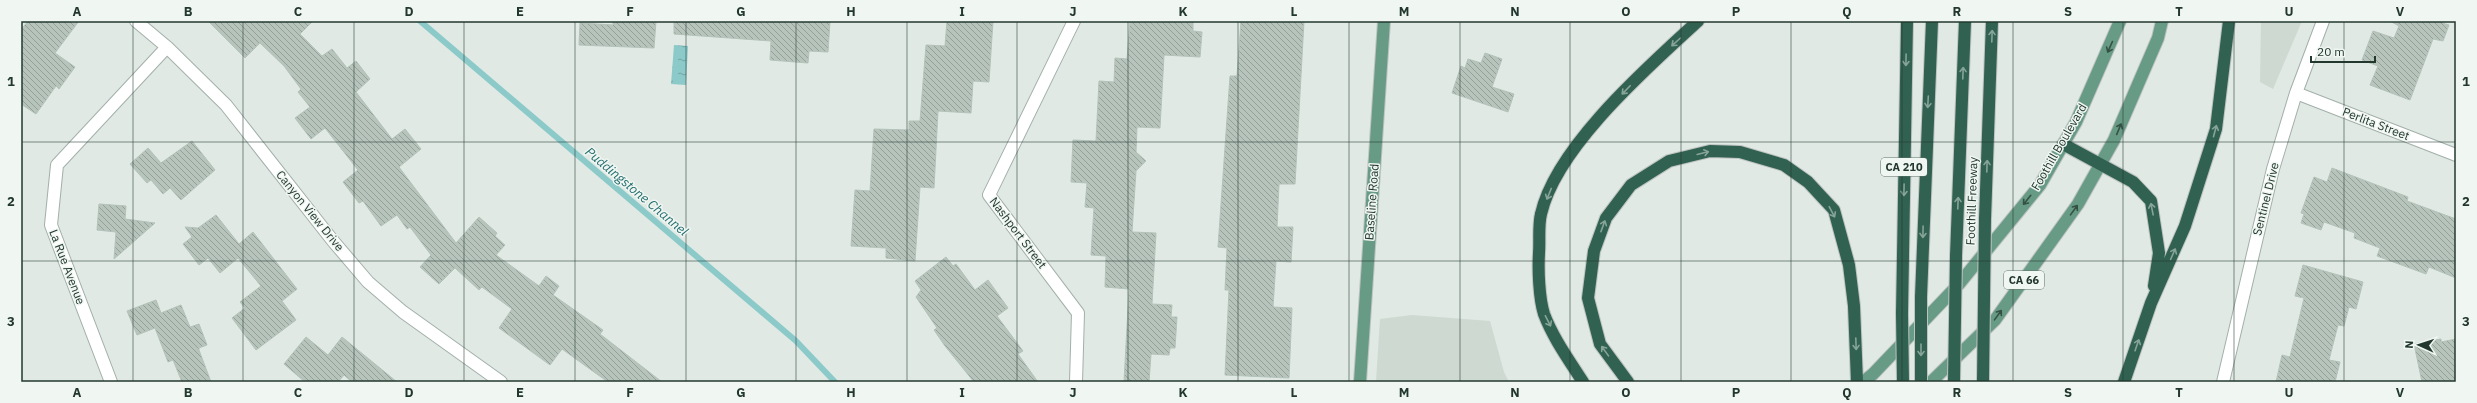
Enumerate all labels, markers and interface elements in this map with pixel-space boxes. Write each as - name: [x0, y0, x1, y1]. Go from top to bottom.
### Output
- text: A: [73, 3, 82, 20]
- text: B: [184, 3, 193, 20]
- text: C: [294, 3, 303, 20]
- text: D: [404, 3, 414, 20]
- text: E: [516, 3, 524, 20]
- text: F: [626, 3, 634, 20]
- text: G: [736, 3, 746, 20]
- text: H: [846, 3, 856, 20]
- text: I: [959, 3, 965, 20]
- text: J: [1069, 3, 1077, 20]
- text: K: [1178, 3, 1188, 20]
- text: L: [1291, 3, 1298, 20]
- text: M: [1399, 3, 1409, 20]
- text: N: [1510, 3, 1520, 20]
- text: O: [1621, 3, 1631, 20]
- text: P: [1732, 3, 1741, 20]
- text: Q: [1842, 3, 1852, 20]
- text: R: [1953, 3, 1962, 20]
- text: S: [2064, 3, 2072, 20]
- text: T: [2175, 3, 2183, 20]
- text: U: [2284, 3, 2294, 20]
- text: V: [2396, 3, 2405, 20]
- one-way arrow: [1988, 30, 1996, 43]
- one-way arrow: [1670, 37, 1681, 46]
- scale bar: [2311, 38, 2375, 64]
- one-way arrow: [2106, 41, 2113, 53]
- text: 20 m: [2317, 44, 2345, 59]
- one-way arrow: [1902, 53, 1910, 66]
- one-way arrow: [1959, 67, 1967, 80]
- text: 1: [7, 73, 15, 90]
- text: 1: [2462, 73, 2470, 90]
- one-way arrow: [1622, 85, 1631, 95]
- one-way arrow: [1924, 95, 1932, 108]
- street label: Foothill Boulevard: [2028, 101, 2090, 193]
- street label: Perlita Street: [2341, 104, 2412, 143]
- one-way arrow: [2115, 123, 2123, 135]
- one-way arrow: [2212, 125, 2219, 138]
- water label: Puddingstone Channel: [582, 143, 692, 240]
- one-way arrow: [1697, 148, 1710, 156]
- street label: Foothill Freeway: [1962, 156, 1981, 245]
- road number: CA 210: [1881, 158, 1927, 176]
- one-way arrow: [1983, 160, 1990, 173]
- street label: Sentinel Drive: [2249, 160, 2282, 237]
- street label: Baseline Road: [1361, 163, 1382, 241]
- street label: Canyon View Drive: [273, 167, 348, 254]
- one-way arrow: [1900, 183, 1908, 196]
- one-way arrow: [1545, 187, 1553, 199]
- text: 2: [7, 193, 15, 210]
- text: 2: [2462, 193, 2470, 210]
- street label: Nashport Street: [987, 194, 1050, 271]
- one-way arrow: [2023, 195, 2032, 206]
- one-way arrow: [1954, 197, 1962, 210]
- one-way arrow: [2148, 203, 2156, 216]
- one-way arrow: [2070, 205, 2078, 216]
- one-way arrow: [1829, 206, 1837, 218]
- one-way arrow: [1600, 220, 1608, 232]
- one-way arrow: [1919, 225, 1926, 238]
- street label: La Rue Avenue: [46, 227, 89, 307]
- one-way arrow: [2169, 248, 2177, 260]
- road number: CA 66: [2004, 271, 2044, 289]
- one-way arrow: [1994, 310, 2002, 321]
- text: 3: [7, 313, 15, 330]
- text: 3: [2462, 313, 2470, 330]
- one-way arrow: [1545, 315, 1552, 327]
- north arrow: [2399, 325, 2439, 365]
- one-way arrow: [1852, 337, 1859, 350]
- one-way arrow: [2133, 339, 2141, 351]
- text: N: [2402, 340, 2416, 349]
- one-way arrow: [1917, 343, 1925, 356]
- one-way arrow: [1601, 345, 1609, 356]
- text: A: [73, 384, 82, 401]
- text: B: [184, 384, 193, 401]
- text: C: [294, 384, 303, 401]
- text: D: [404, 384, 414, 401]
- text: E: [516, 384, 524, 401]
- text: F: [626, 384, 634, 401]
- text: G: [736, 384, 746, 401]
- text: H: [846, 384, 856, 401]
- text: I: [959, 384, 965, 401]
- text: J: [1069, 384, 1077, 401]
- text: K: [1178, 384, 1188, 401]
- text: L: [1291, 384, 1298, 401]
- text: M: [1399, 384, 1409, 401]
- text: N: [1510, 384, 1520, 401]
- text: O: [1621, 384, 1631, 401]
- text: P: [1732, 384, 1741, 401]
- text: Q: [1842, 384, 1852, 401]
- text: R: [1953, 384, 1962, 401]
- text: S: [2064, 384, 2072, 401]
- text: T: [2175, 384, 2183, 401]
- text: U: [2284, 384, 2294, 401]
- text: V: [2396, 384, 2405, 401]

